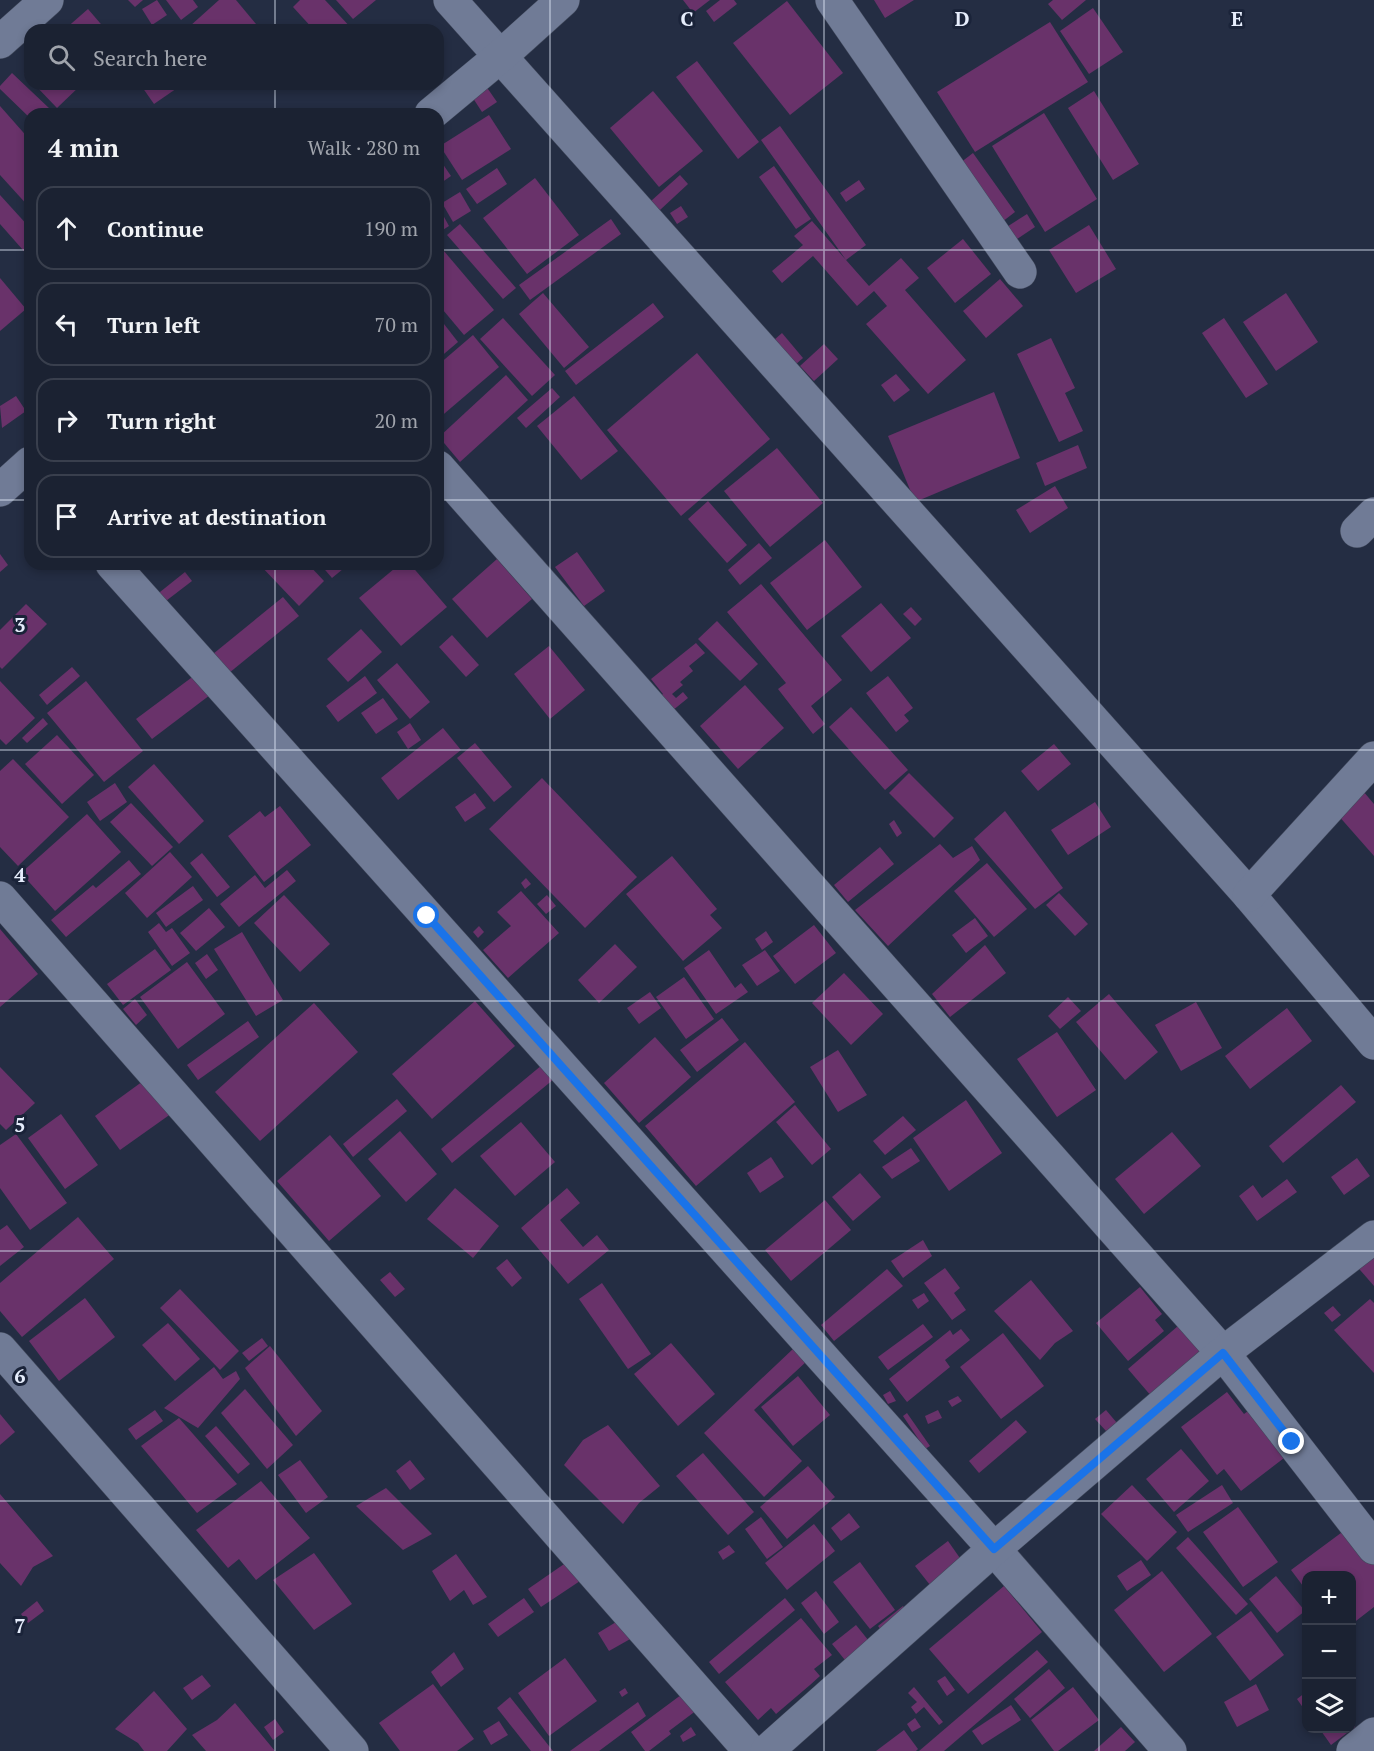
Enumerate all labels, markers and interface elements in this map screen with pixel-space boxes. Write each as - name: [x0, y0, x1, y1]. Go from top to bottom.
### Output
- text: C: [680, 5, 694, 32]
- text: D: [955, 5, 969, 32]
- text: E: [1231, 5, 1243, 32]
- search box: [24, 24, 444, 90]
- icon: search: [45, 41, 78, 74]
- text: Search here: [93, 43, 207, 72]
- text: 4 min: [48, 130, 119, 164]
- text: Walk · 280 m: [308, 134, 420, 161]
- icon: ahead: [50, 212, 83, 245]
- text: Continue: [107, 214, 204, 243]
- text: 190 m: [364, 215, 418, 242]
- icon: left: [50, 308, 83, 341]
- text: Turn left: [107, 310, 200, 339]
- text: 70 m: [375, 311, 418, 338]
- icon: right: [50, 404, 83, 437]
- text: Turn right: [107, 406, 216, 435]
- text: 20 m: [375, 407, 418, 434]
- icon: arrive: [50, 500, 83, 533]
- text: Arrive at destination: [107, 502, 326, 531]
- text: 3: [14, 611, 26, 638]
- text: 4: [14, 861, 26, 888]
- route start: [413, 902, 439, 928]
- text: 5: [14, 1111, 26, 1138]
- text: 6: [14, 1362, 26, 1389]
- route end: [1278, 1428, 1304, 1454]
- map controls: [1302, 1571, 1356, 1733]
- button: +: [1302, 1571, 1356, 1625]
- text: 7: [14, 1612, 26, 1639]
- button: −: [1302, 1625, 1356, 1679]
- button: layers: [1302, 1679, 1356, 1733]

